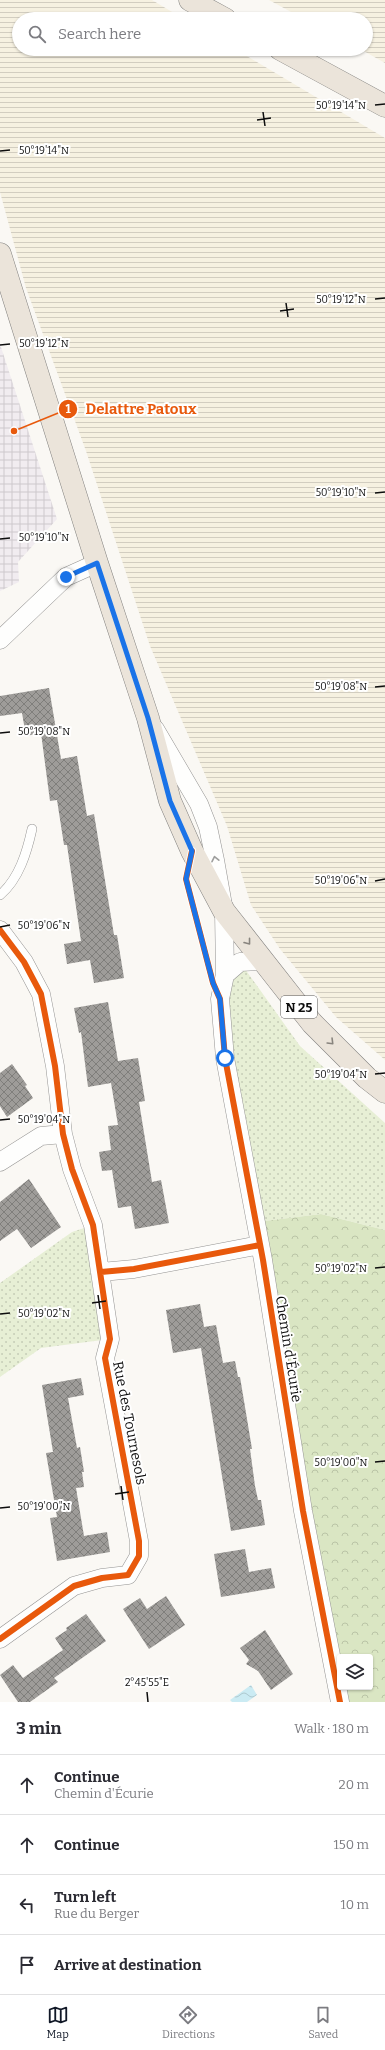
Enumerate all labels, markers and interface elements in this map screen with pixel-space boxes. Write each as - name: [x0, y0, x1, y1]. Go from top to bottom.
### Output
- search box: [12, 12, 373, 56]
- icon: search: [26, 23, 48, 45]
- text: Search here: [58, 25, 141, 43]
- text: 50°19'14"N: [316, 100, 366, 112]
- text: 50°19'14"N: [19, 145, 69, 157]
- text: 50°19'12"N: [316, 294, 366, 306]
- text: 50°19'12"N: [19, 338, 69, 350]
- callout: Delattre Patoux: [58, 396, 205, 423]
- text: Delattre Patoux: [86, 400, 197, 418]
- text: 1: [65, 402, 71, 416]
- text: 50°19'10"N: [316, 487, 366, 499]
- text: 50°19'10"N: [19, 532, 69, 544]
- route end: [57, 568, 75, 586]
- text: 50°19'08"N: [315, 681, 367, 693]
- text: 50°19'08"N: [18, 726, 70, 738]
- one-way arrow: [211, 855, 219, 862]
- text: 50°19'06"N: [315, 875, 367, 887]
- text: 50°19'06"N: [18, 920, 70, 932]
- one-way arrow: [244, 937, 251, 944]
- road number: N 25: [281, 996, 317, 1018]
- one-way arrow: [326, 1037, 334, 1045]
- route start: [216, 1049, 234, 1067]
- text: 50°19'04"N: [315, 1069, 367, 1081]
- text: 50°19'04"N: [18, 1114, 70, 1126]
- text: 50°19'02"N: [315, 1263, 367, 1275]
- street label: Chemin d'Écurie: [272, 1295, 306, 1403]
- text: 50°19'02"N: [18, 1308, 70, 1320]
- street label: Rue des Tournesols: [109, 1360, 150, 1486]
- text: 50°19'00"N: [315, 1457, 368, 1469]
- text: 50°19'00"N: [18, 1501, 71, 1513]
- map controls: [337, 1654, 373, 1690]
- button: layers: [337, 1654, 373, 1690]
- text: 2°45'55"E: [125, 1677, 169, 1689]
- text: 3 min: [16, 1718, 61, 1739]
- text: Walk · 180 m: [294, 1721, 369, 1736]
- text: Continue: [54, 1768, 120, 1786]
- icon: ahead: [16, 1774, 38, 1796]
- text: 20 m: [339, 1777, 369, 1792]
- text: Chemin d'Écurie: [54, 1786, 154, 1801]
- icon: ahead: [16, 1834, 38, 1856]
- text: Continue: [54, 1836, 120, 1854]
- text: 150 m: [333, 1837, 369, 1852]
- text: Turn left: [54, 1888, 116, 1906]
- icon: left: [16, 1894, 38, 1916]
- text: 10 m: [340, 1897, 369, 1912]
- text: Rue du Berger: [54, 1906, 139, 1921]
- icon: arrive: [16, 1954, 38, 1976]
- text: Arrive at destination: [54, 1956, 201, 1974]
- tab: Map: [47, 2004, 69, 2041]
- tab: Directions: [162, 2004, 215, 2041]
- tab: Saved: [308, 2004, 338, 2041]

